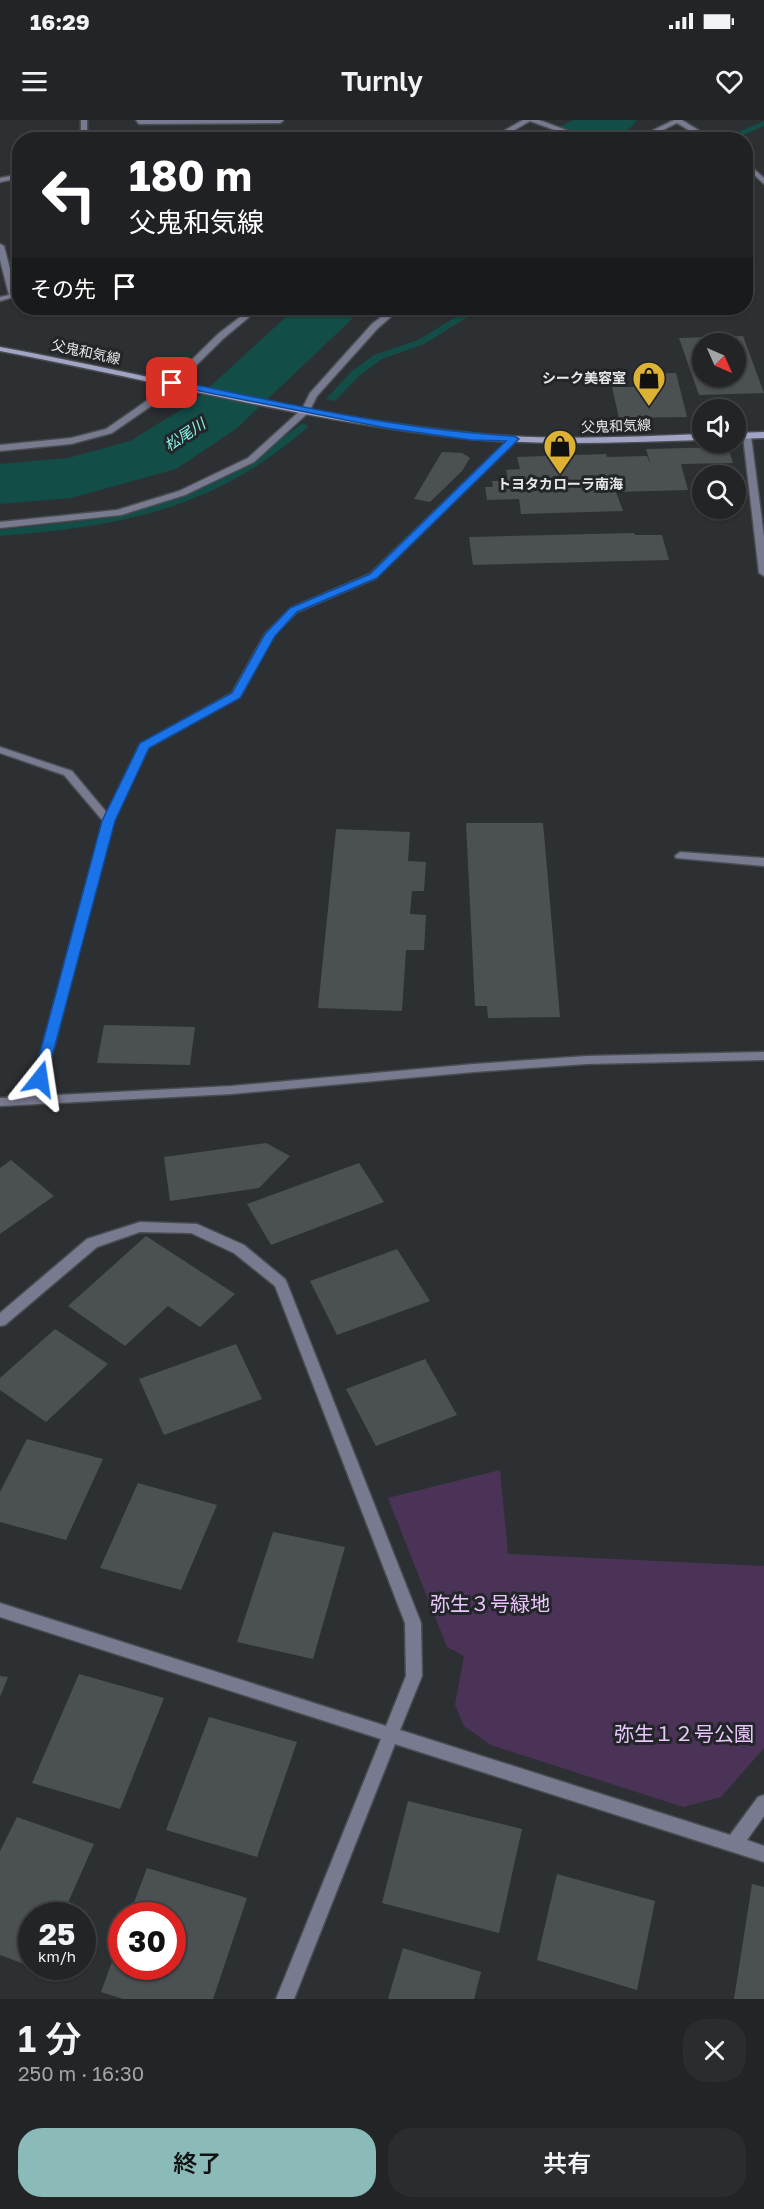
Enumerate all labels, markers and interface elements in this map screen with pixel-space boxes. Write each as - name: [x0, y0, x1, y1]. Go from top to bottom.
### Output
- text: 16:29: [30, 8, 90, 35]
- icon: menu: [18, 65, 51, 98]
- text: Turnly: [341, 65, 423, 97]
- icon: heart: [713, 65, 746, 98]
- text: 180 m: [129, 150, 252, 200]
- icon: left: [30, 156, 108, 234]
- text: 父鬼和気線: [129, 206, 264, 238]
- icon: arrive: [108, 270, 141, 303]
- text: その先: [30, 275, 96, 302]
- north arrow: [692, 333, 746, 387]
- map controls: [692, 333, 746, 519]
- street label: 父鬼和気線: [50, 336, 122, 367]
- pin: [146, 357, 197, 408]
- shop icon: シーク美容室: [631, 360, 667, 407]
- icon: arrive: [155, 366, 188, 399]
- place label: シーク美容室: [542, 369, 626, 386]
- button: sound: [692, 399, 746, 453]
- water label: 松尾川: [161, 413, 210, 454]
- street label: 父鬼和気線: [581, 416, 651, 435]
- shop icon: トヨタカローラ南海: [542, 428, 578, 475]
- button: search: [692, 465, 746, 519]
- place label: トヨタカローラ南海: [497, 475, 623, 492]
- position arrow: [8.0, 1047, 72.0, 1111]
- park label: 弥生３号緑地: [430, 1591, 550, 1615]
- park label: 弥生１２号公園: [614, 1721, 754, 1745]
- speed limit sign: 30: [108, 1902, 186, 1980]
- text: 25: [39, 1916, 75, 1952]
- text: km/h: [38, 1947, 76, 1965]
- text: 1 分: [18, 2017, 81, 2060]
- button: close: [683, 2019, 746, 2082]
- text: 250 m · 16:30: [18, 2061, 144, 2085]
- button: 終了: [18, 2128, 376, 2197]
- button: 共有: [388, 2128, 746, 2197]

